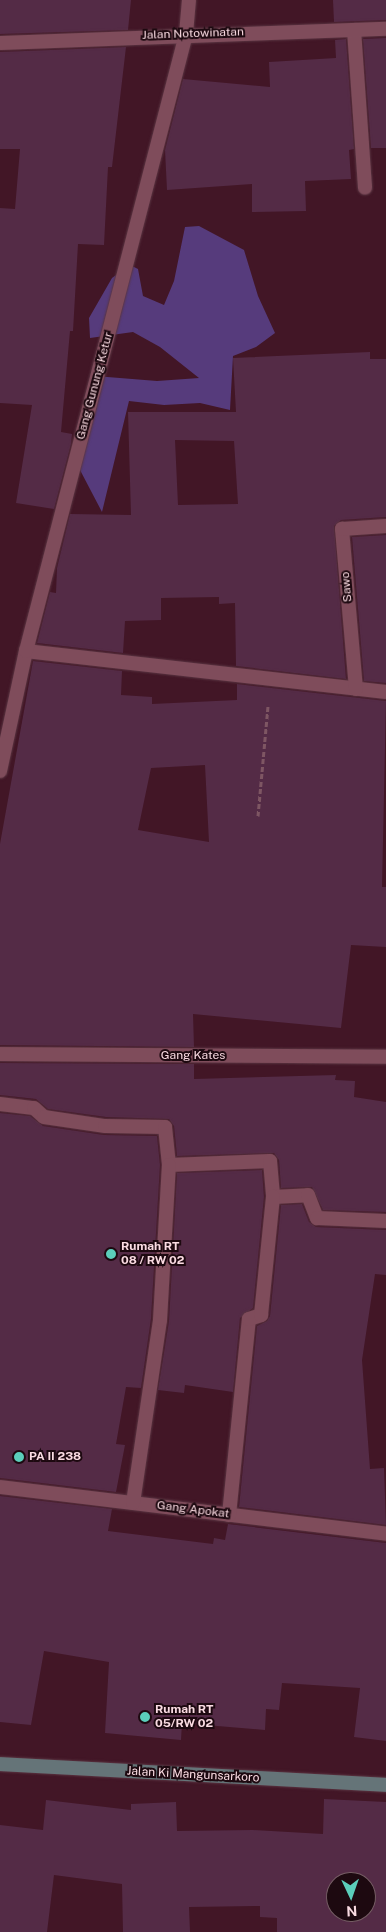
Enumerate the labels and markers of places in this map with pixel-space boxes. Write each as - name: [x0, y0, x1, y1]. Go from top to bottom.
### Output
- place label: Rumah RT 08 / RW 02: [121, 1240, 184, 1268]
- marker: Rumah RT 08 / RW 02: [105, 1248, 117, 1260]
- place label: PA II 238: [29, 1450, 81, 1464]
- marker: PA II 238: [13, 1451, 25, 1463]
- place label: Rumah RT 05/RW 02: [155, 1703, 213, 1731]
- marker: Rumah RT 05/RW 02: [139, 1711, 151, 1723]

